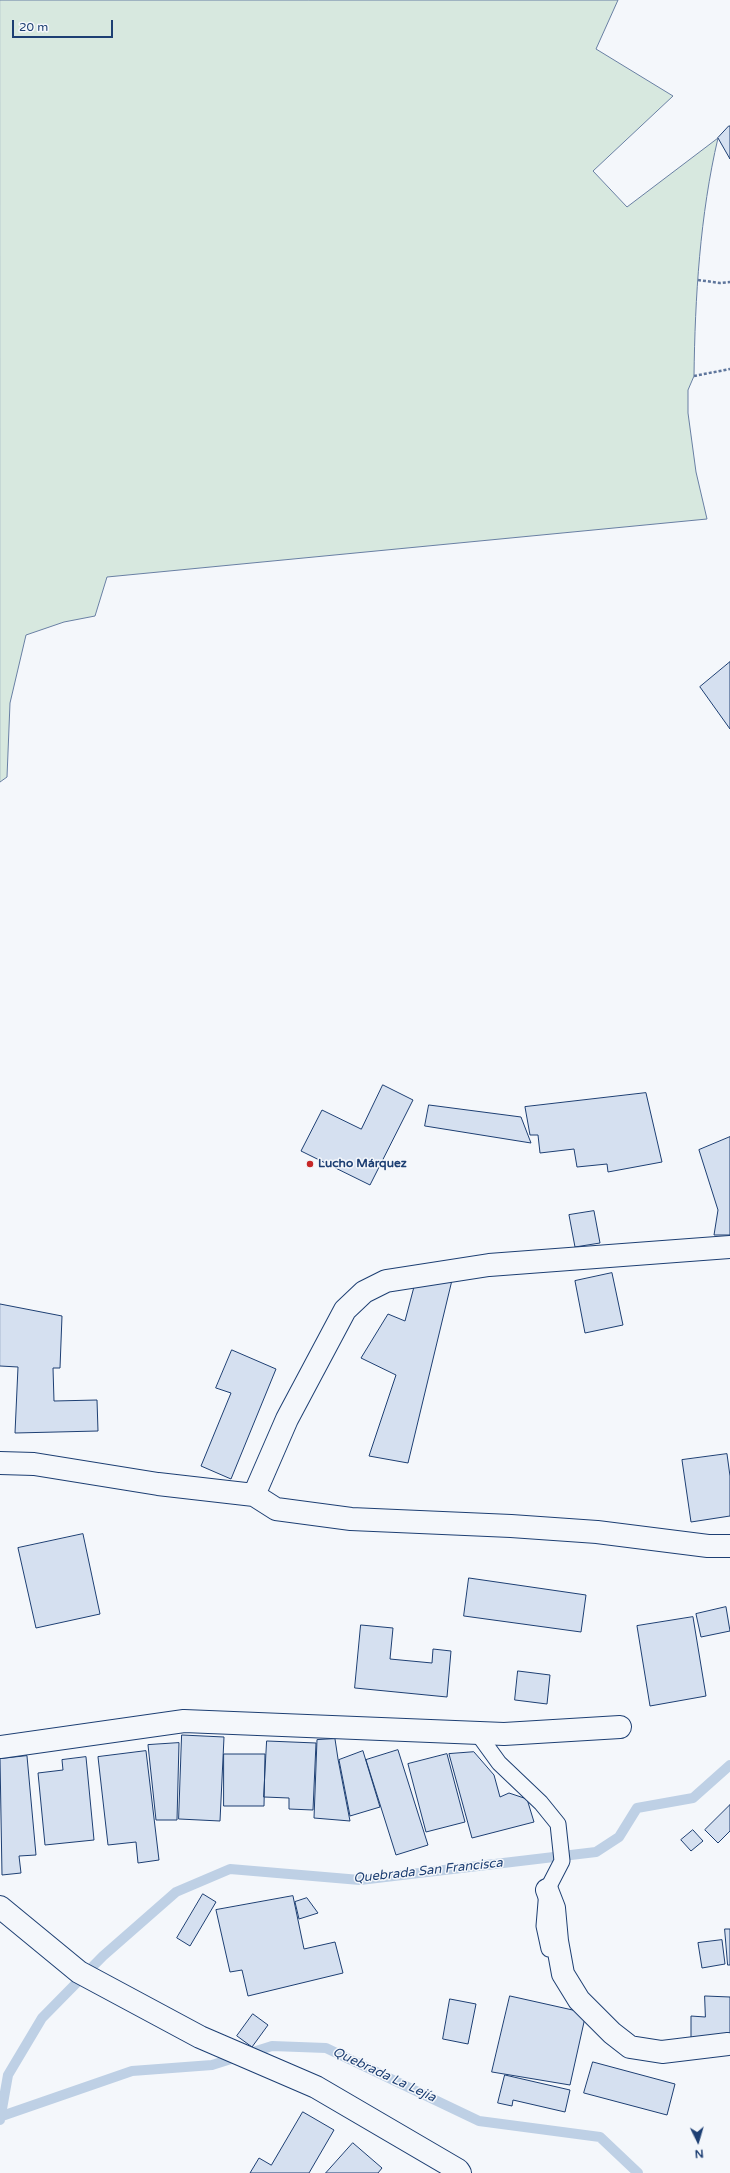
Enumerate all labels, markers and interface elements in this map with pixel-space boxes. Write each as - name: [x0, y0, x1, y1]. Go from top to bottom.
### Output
- scale bar: [14, 12, 115, 38]
- text: 20 m: [19, 20, 48, 34]
- place label: Lucho Márquez: [318, 1157, 407, 1171]
- marker: Lucho Márquez: [305, 1159, 315, 1169]
- water label: Quebrada San Francisca: [353, 1855, 503, 1887]
- water label: Quebrada La Lejía: [330, 2044, 438, 2106]
- north arrow: [678, 2121, 718, 2161]
- text: N: [694, 2147, 704, 2160]

